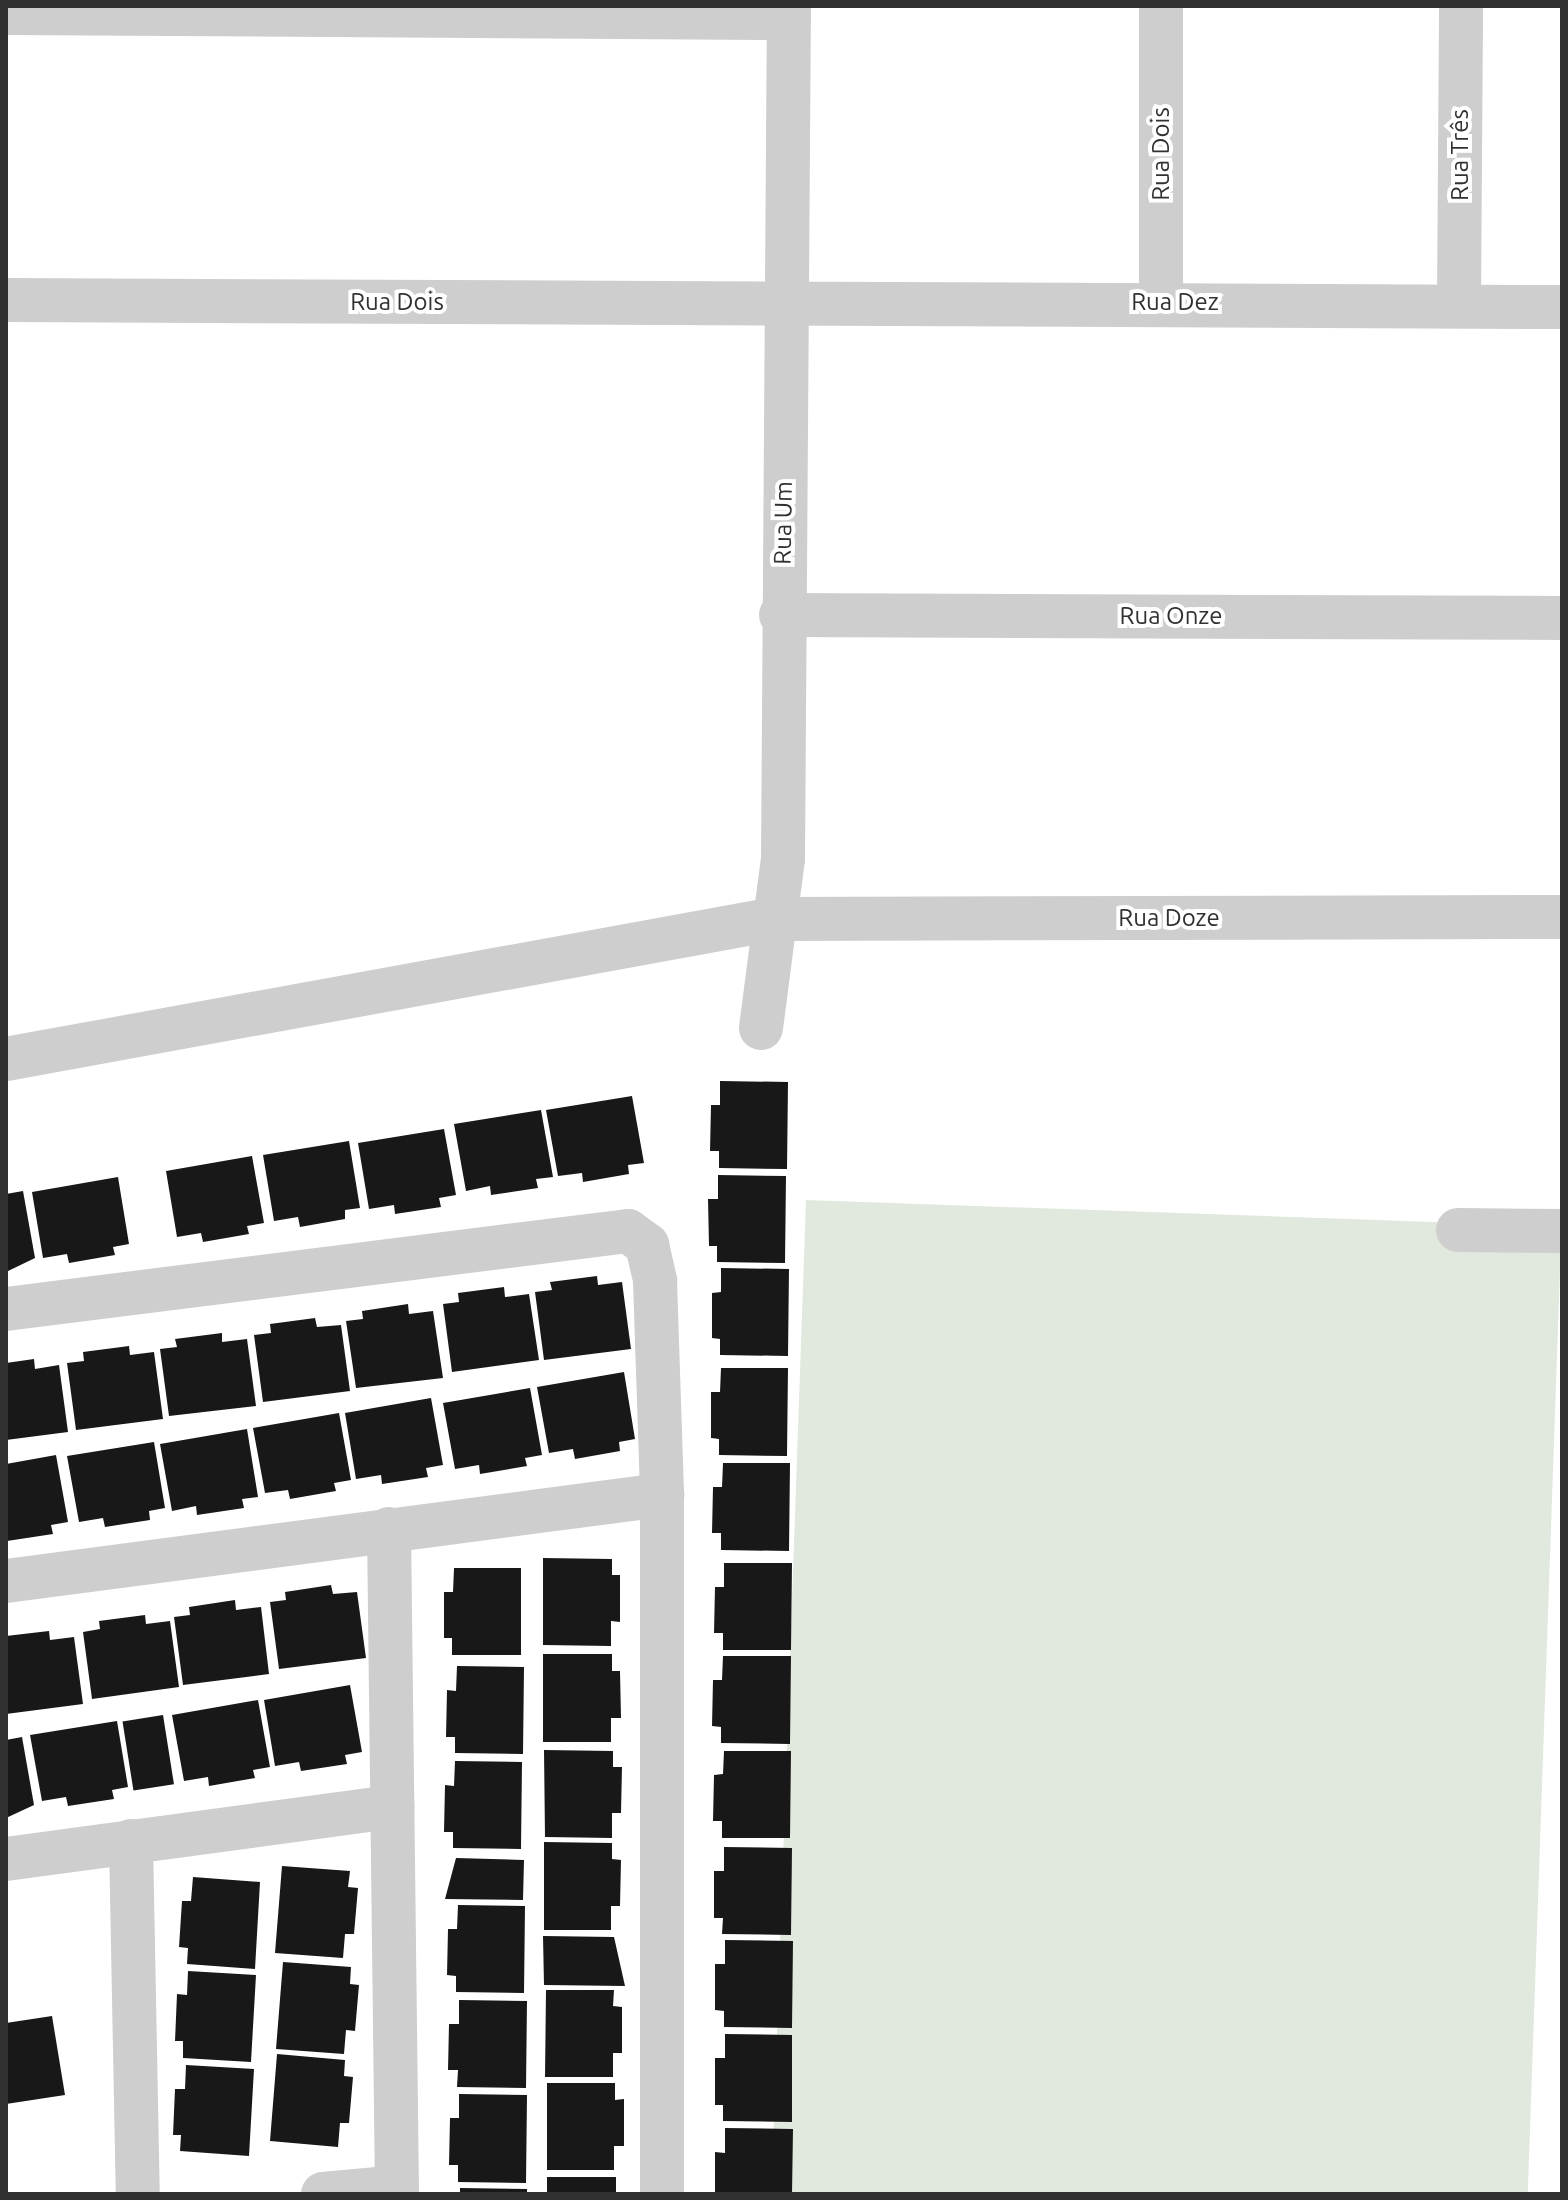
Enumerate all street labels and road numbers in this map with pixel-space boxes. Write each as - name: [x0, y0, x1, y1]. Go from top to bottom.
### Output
- street label: Rua Dois: [1147, 107, 1175, 201]
- street label: Rua Três: [1446, 109, 1474, 201]
- street label: Rua Dois: [350, 288, 444, 316]
- street label: Rua Dez: [1131, 288, 1219, 316]
- street label: Rua Um: [768, 481, 798, 565]
- street label: Rua Onze: [1120, 602, 1222, 630]
- street label: Rua Doze: [1118, 904, 1220, 932]

